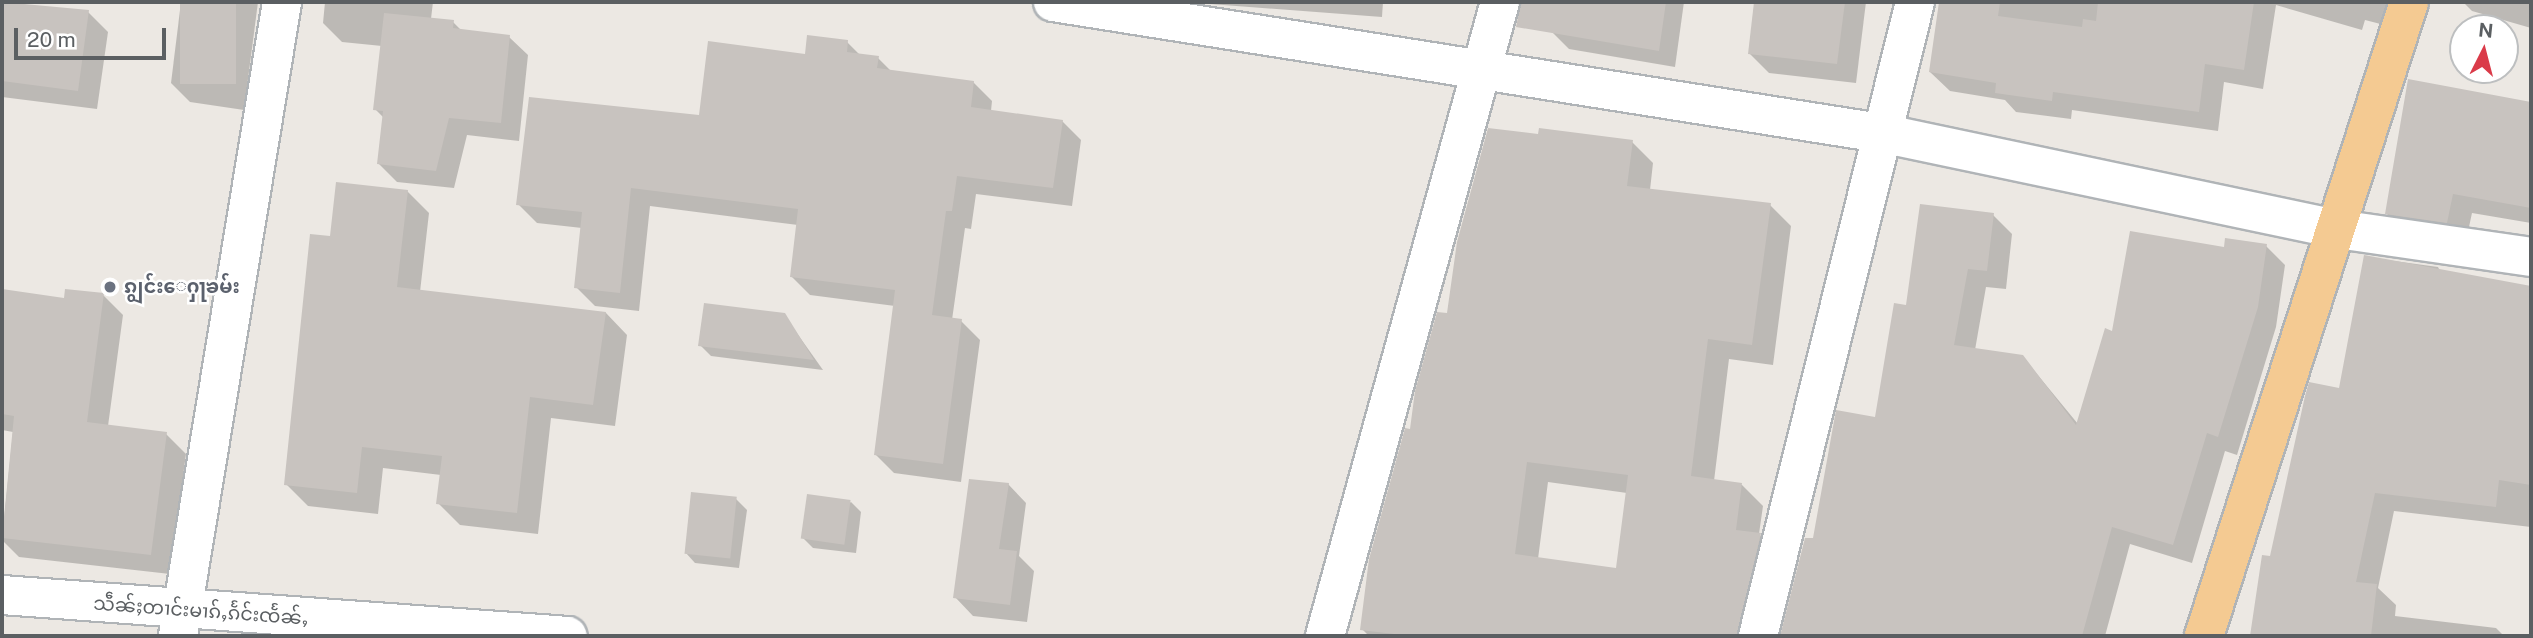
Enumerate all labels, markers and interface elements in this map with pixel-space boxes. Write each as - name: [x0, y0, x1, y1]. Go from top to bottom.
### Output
- scale bar: [18, 14, 170, 58]
- north arrow: [2449, 14, 2519, 84]
- text: N: [2477, 18, 2495, 42]
- text: 20 m: [27, 27, 76, 52]
- place label: ၵျွင်းေႁႃၶမ်း: [124, 276, 240, 298]
- marker: ၵျွင်းေႁႃၶမ်း: [102, 279, 118, 295]
- street label: သဵၼ်ႈတၢင်းမၢၵ်ႇၵႅင်းၸႅၼ်ႇ: [93, 592, 309, 630]

